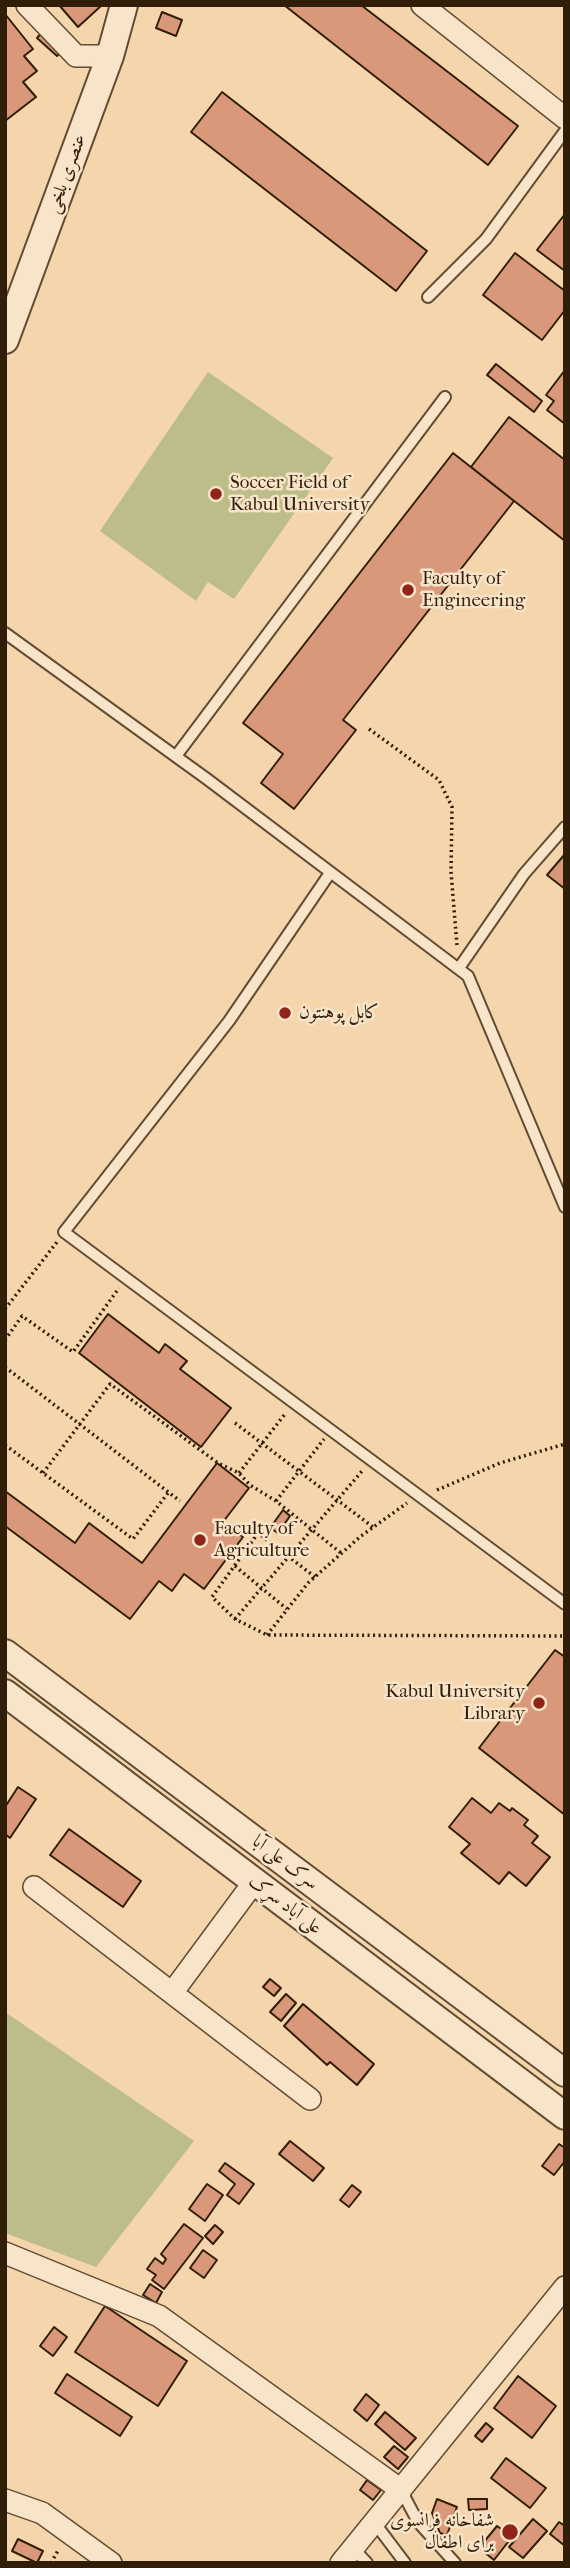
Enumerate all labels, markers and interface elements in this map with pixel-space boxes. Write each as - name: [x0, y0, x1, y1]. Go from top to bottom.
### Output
- street label: عنصری بلخی: [42, 131, 92, 217]
- place label: Soccer Field of Kabul University: [230, 472, 370, 516]
- marker: Soccer Field of Kabul University: [208, 486, 224, 502]
- place label: Faculty of Engineering: [422, 568, 525, 612]
- marker: Faculty of Engineering: [400, 582, 416, 598]
- place label: کابل پوهنتون: [299, 1002, 379, 1024]
- marker: کابل پوهنتون: [277, 1005, 293, 1021]
- place label: Faculty of Agriculture: [214, 1518, 309, 1562]
- marker: Faculty of Agriculture: [192, 1532, 208, 1548]
- place label: Kabul University Library: [385, 1681, 525, 1725]
- marker: Kabul University Library: [531, 1695, 547, 1711]
- street label: سرک علی آبا: [247, 1831, 323, 1895]
- street label: علی آباد سړک: [244, 1870, 326, 1940]
- place label: شفاخانه فرانسوی برای اطفال: [390, 2510, 494, 2554]
- marker: شفاخانه فرانسوی برای اطفال: [500, 2522, 520, 2542]

